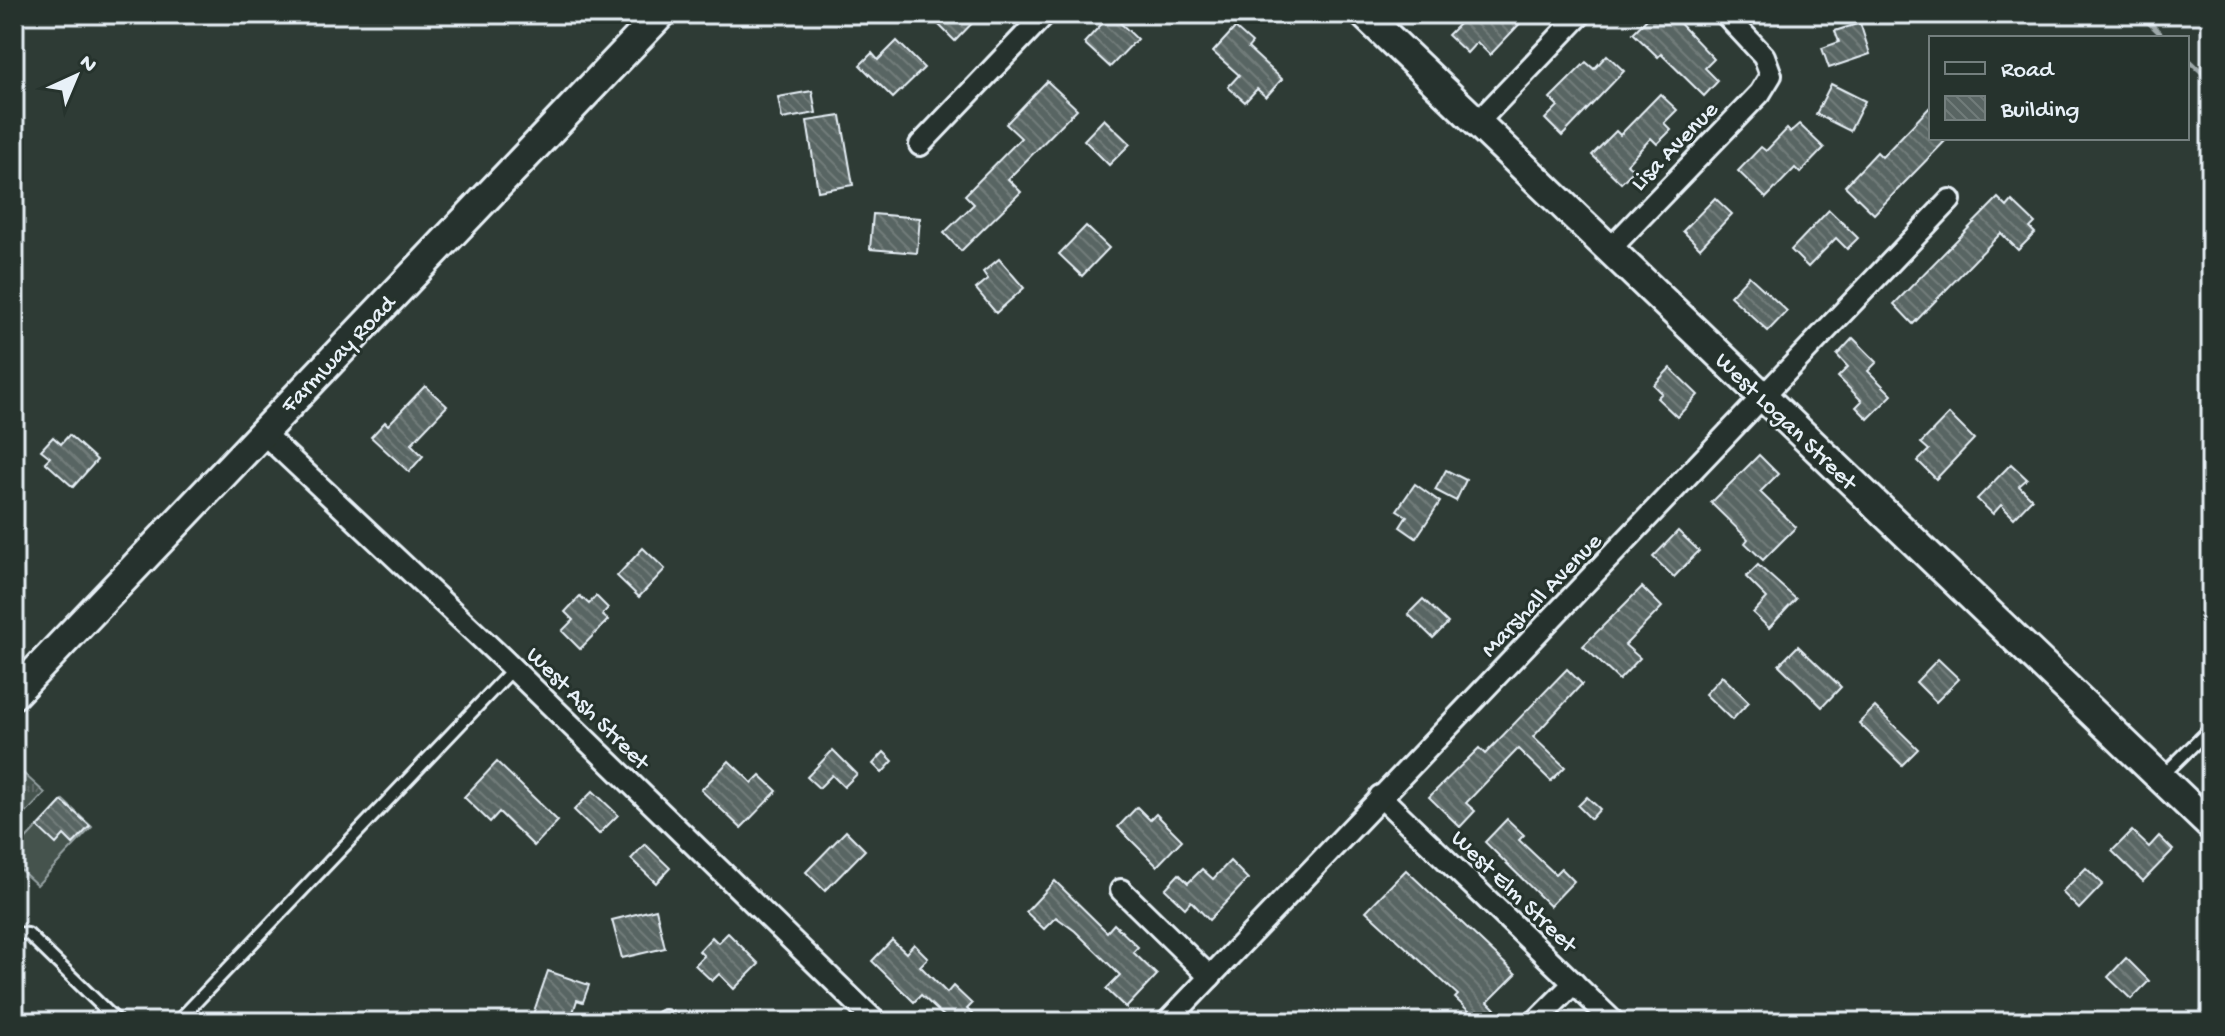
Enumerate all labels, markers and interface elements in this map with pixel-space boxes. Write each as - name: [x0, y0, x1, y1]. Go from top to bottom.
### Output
- north arrow: [36, 36, 116, 116]
- legend: [1929, 36, 2189, 140]
- text: N: [73, 50, 101, 79]
- text: Road: [2001, 57, 2055, 86]
- street label: Lisa Avenue: [1625, 96, 1726, 199]
- text: Building: [2000, 97, 2079, 126]
- street label: Farmway Road: [275, 289, 404, 421]
- street label: West Logan Street: [1707, 347, 1863, 499]
- street label: Marshall Avenue: [1476, 528, 1610, 665]
- street label: West Ash Street: [519, 642, 656, 779]
- street label: West Elm Street: [1443, 825, 1583, 961]

